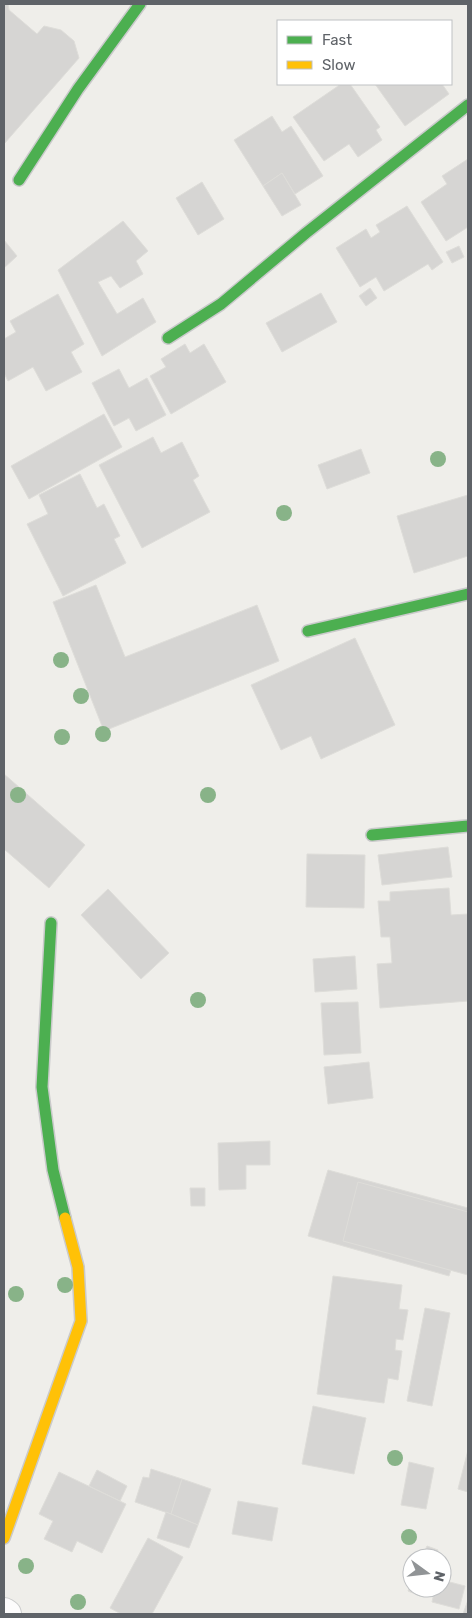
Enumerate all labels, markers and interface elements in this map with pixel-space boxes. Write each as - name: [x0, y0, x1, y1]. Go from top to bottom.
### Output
- legend: [277, 20, 452, 85]
- text: Fast: [322, 31, 352, 49]
- text: Slow: [322, 56, 355, 74]
- north arrow: [402, 1548, 452, 1598]
- text: N: [430, 1569, 449, 1583]

